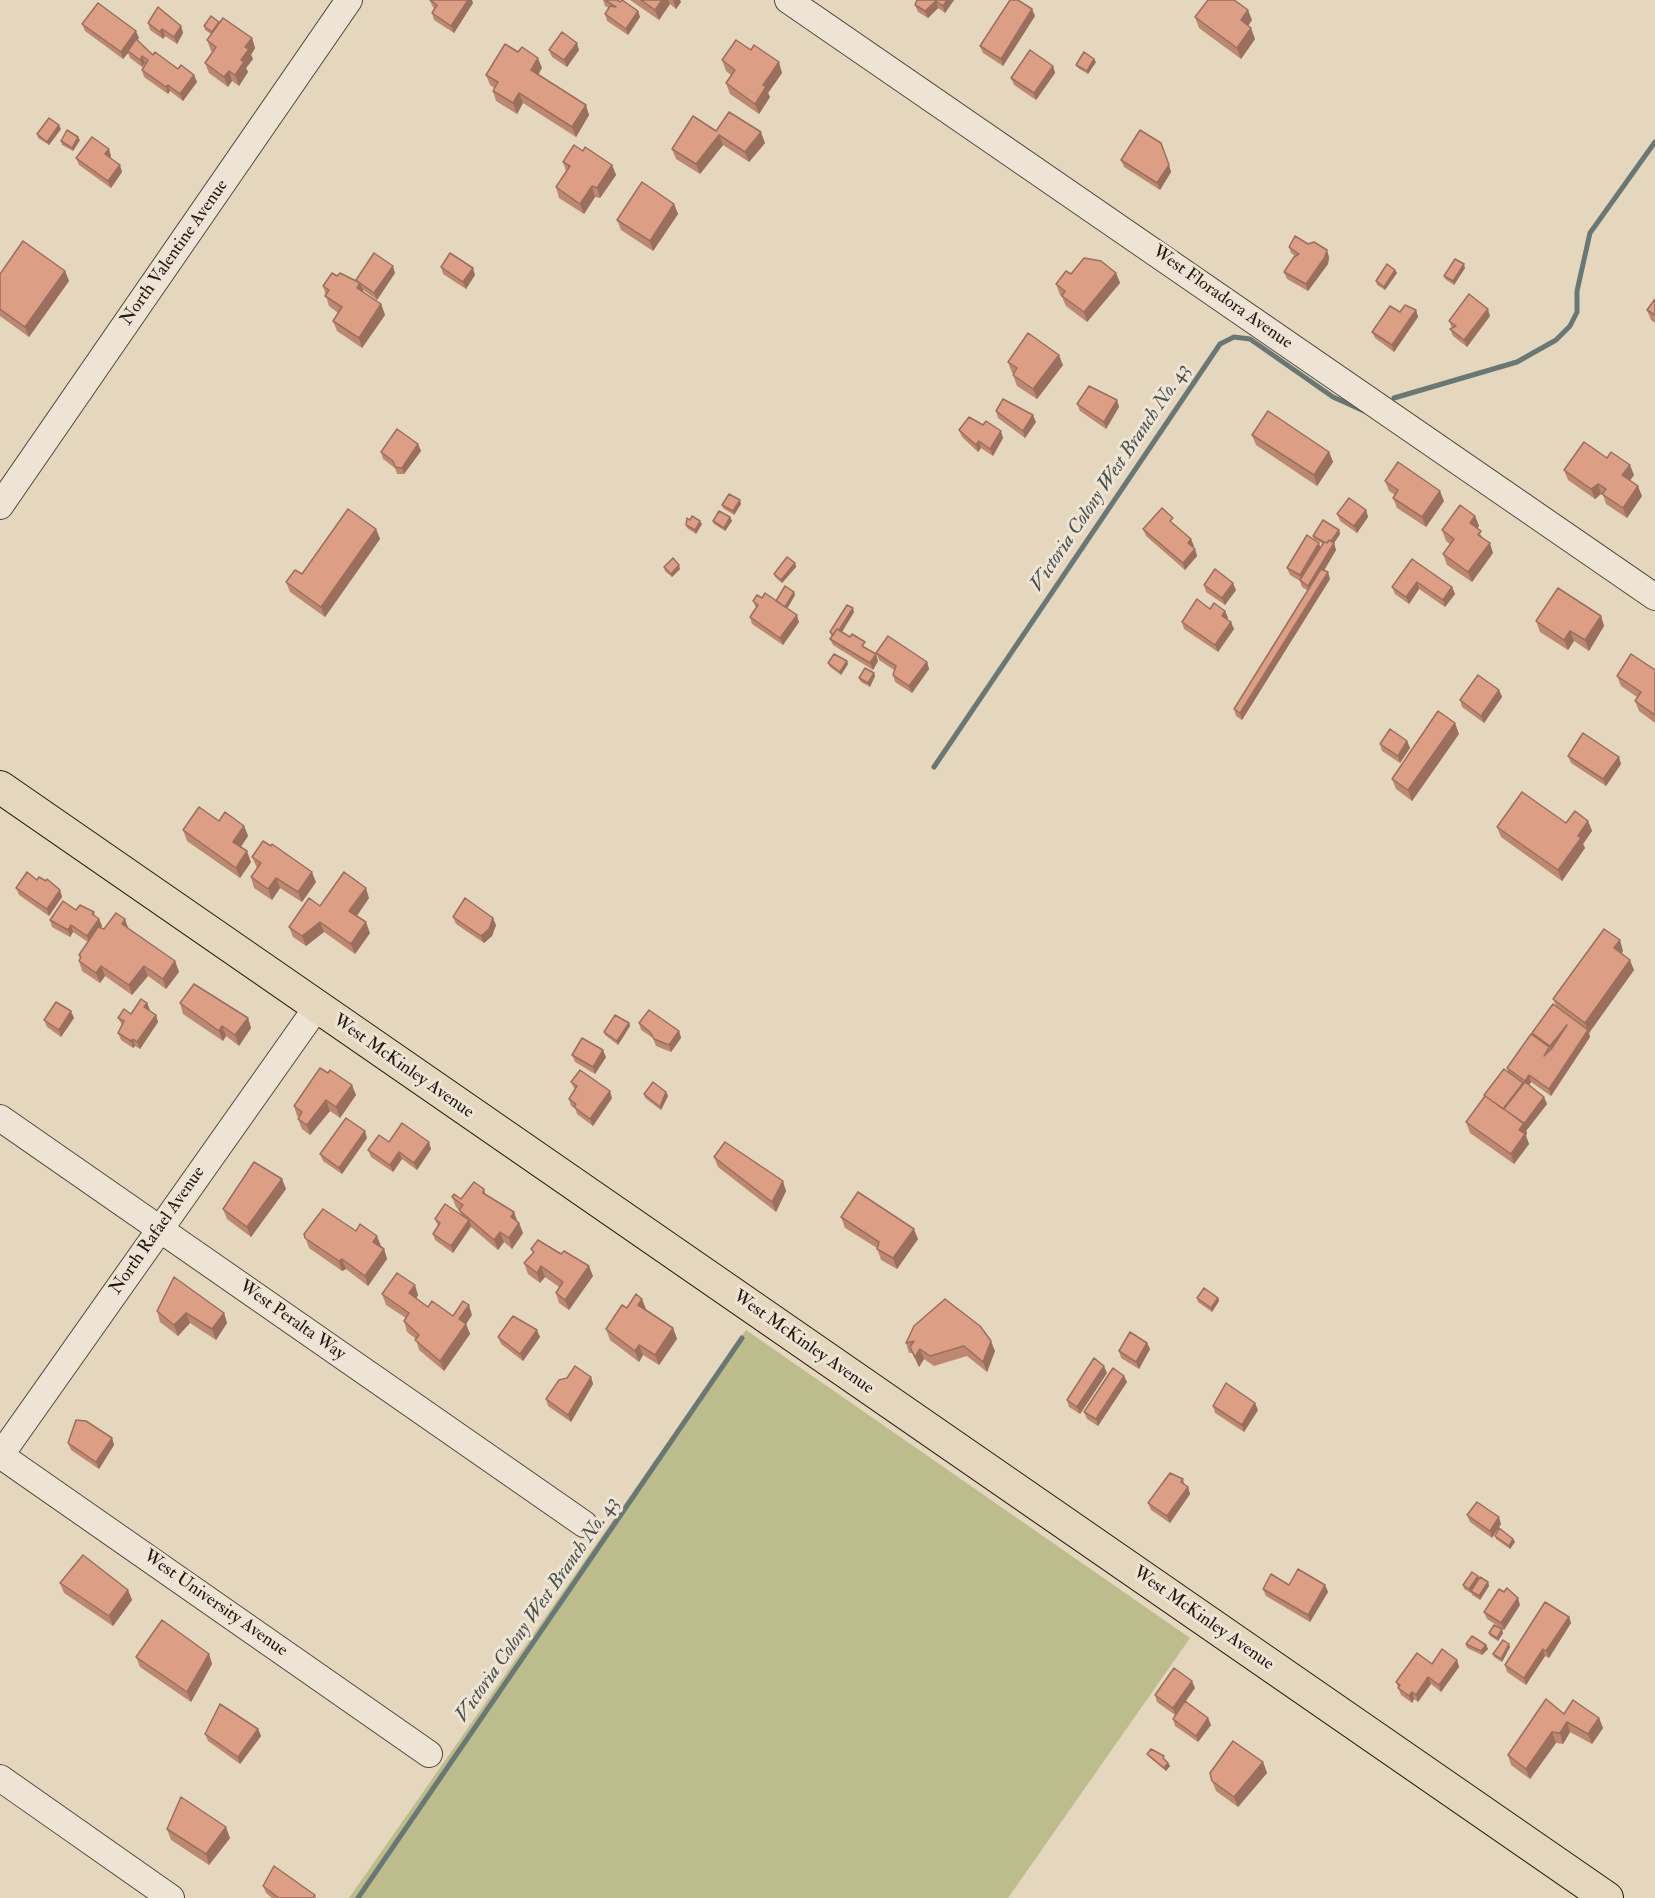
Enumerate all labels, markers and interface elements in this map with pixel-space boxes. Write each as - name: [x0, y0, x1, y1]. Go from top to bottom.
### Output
- street label: North Valentine Avenue: [116, 176, 234, 330]
- street label: West Floradora Avenue: [1148, 242, 1296, 354]
- water label: Victoria Colony West Branch No. 43: [1026, 359, 1196, 597]
- street label: West McKinley Avenue: [328, 1010, 478, 1124]
- street label: North Rafael Avenue: [106, 1163, 210, 1299]
- street label: West Peralta Way: [235, 1276, 349, 1366]
- street label: West McKinley Avenue: [728, 1286, 878, 1400]
- water label: Victoria Colony West Branch No. 43: [451, 1493, 625, 1727]
- street label: West University Avenue: [139, 1546, 291, 1662]
- street label: West McKinley Avenue: [1128, 1562, 1278, 1676]

